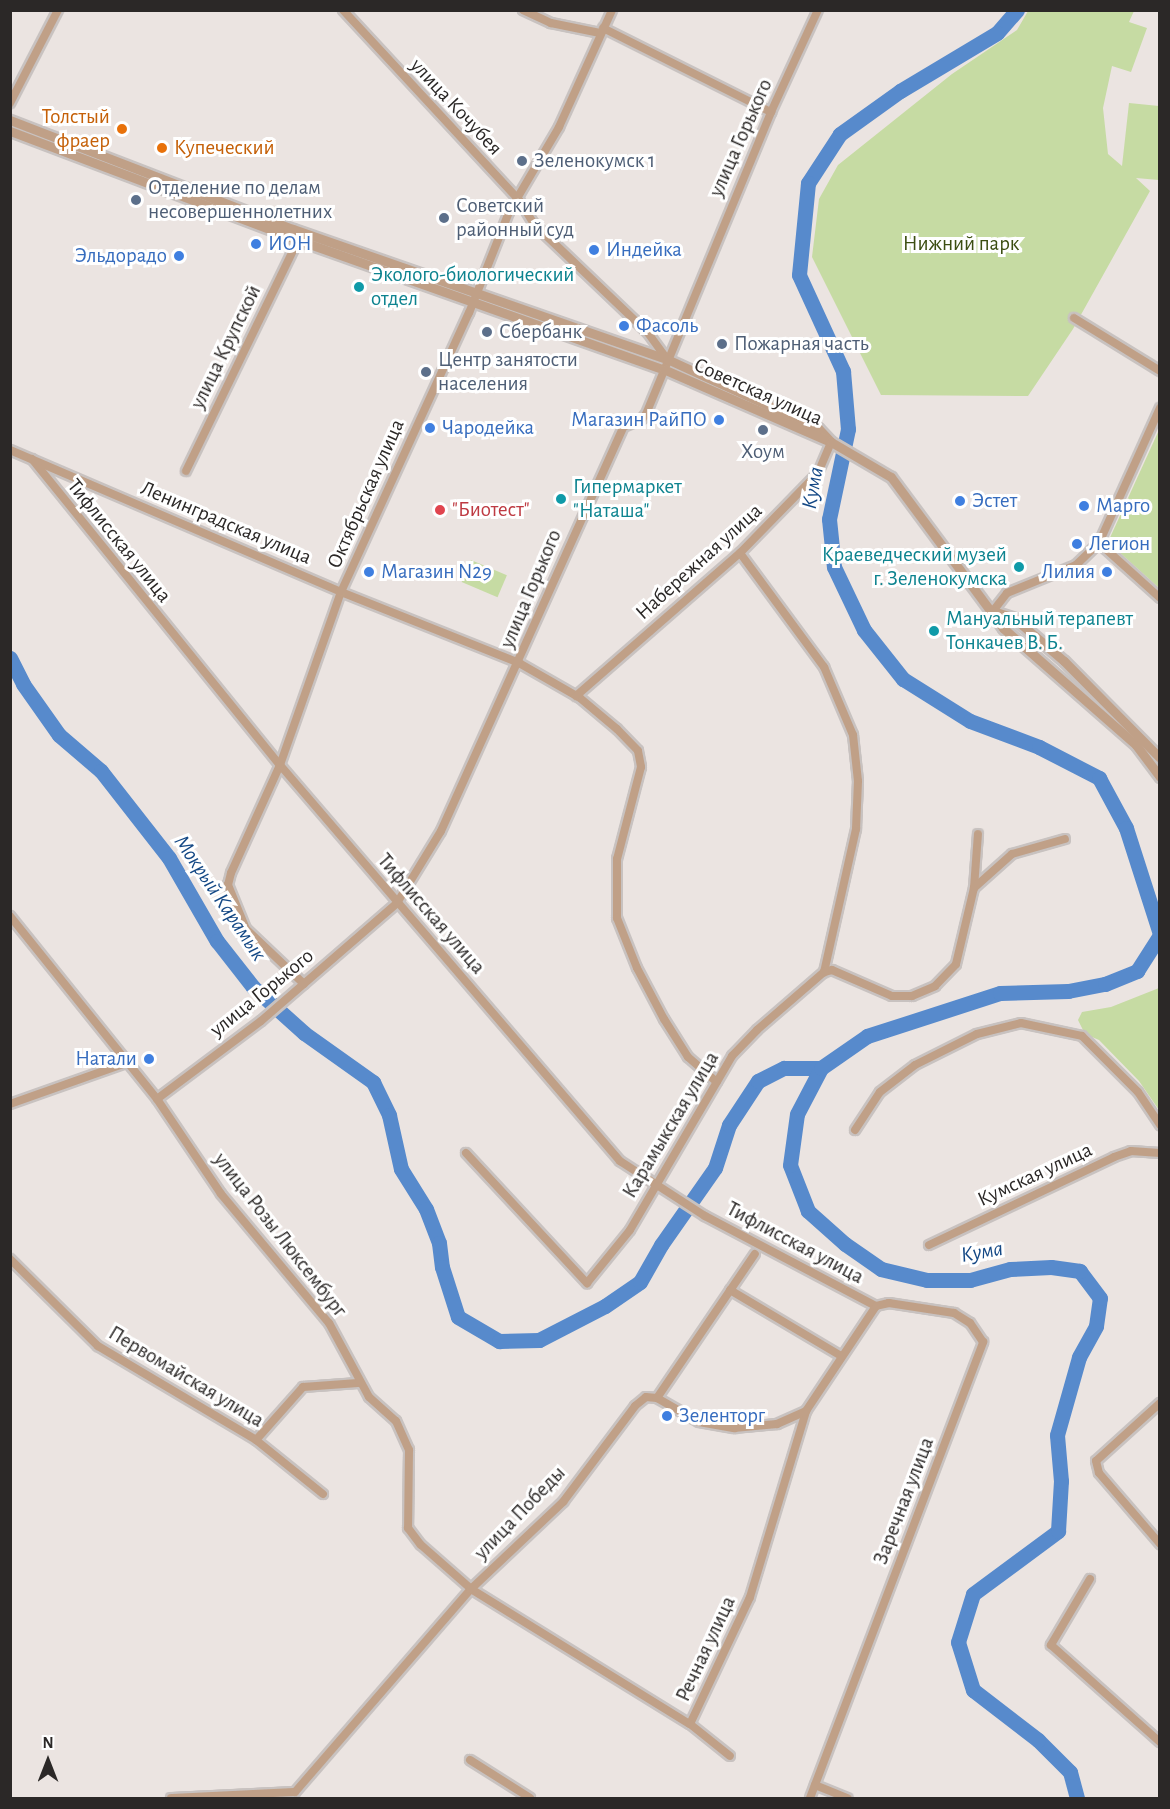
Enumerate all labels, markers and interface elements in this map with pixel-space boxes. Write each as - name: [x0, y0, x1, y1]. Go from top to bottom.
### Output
- street label: улица Кочубея: [405, 53, 507, 161]
- street label: улица Горького: [704, 75, 778, 201]
- place label: Толстый фраер: [42, 104, 110, 154]
- marker: Толстый фраер: [115, 122, 129, 136]
- place label: Купеческий: [174, 135, 275, 161]
- marker: Купеческий: [155, 141, 169, 155]
- place label: Зеленокумск 1: [534, 148, 655, 174]
- marker: Зеленокумск 1: [515, 154, 529, 168]
- place label: Отделение по делам несовершеннолетних: [148, 175, 332, 225]
- marker: Отделение по делам несовершеннолетних: [129, 193, 143, 207]
- place label: Советский районный суд: [456, 193, 574, 243]
- marker: Советский районный суд: [437, 211, 451, 225]
- place label: ИОН: [268, 231, 312, 257]
- park label: Нижний парк: [903, 231, 1019, 257]
- marker: ИОН: [249, 237, 263, 251]
- place label: Индейка: [606, 237, 682, 263]
- place label: Эльдорадо: [75, 243, 167, 269]
- marker: Индейка: [587, 243, 601, 257]
- marker: Эльдорадо: [172, 249, 186, 263]
- place label: Эколого-биологический отдел: [371, 262, 574, 312]
- marker: Эколого-биологический отдел: [352, 280, 366, 294]
- street label: улица Крупской: [185, 281, 267, 413]
- place label: Фасоль: [636, 313, 698, 339]
- place label: Сбербанк: [499, 319, 582, 345]
- marker: Фасоль: [617, 319, 631, 333]
- marker: Сбербанк: [480, 325, 494, 339]
- place label: Пожарная часть: [734, 331, 869, 357]
- marker: Пожарная часть: [715, 337, 729, 351]
- place label: Центр занятости населения: [438, 347, 578, 397]
- street label: Советская улица: [690, 352, 826, 432]
- marker: Центр занятости населения: [419, 365, 433, 379]
- place label: Магазин РайПО: [571, 407, 707, 433]
- marker: Магазин РайПО: [712, 413, 726, 427]
- street label: Октябрьская улица: [322, 415, 410, 573]
- place label: Чародейка: [442, 415, 534, 441]
- marker: Чародейка: [423, 421, 437, 435]
- marker: Хоум: [756, 423, 770, 437]
- place label: Хоум: [741, 439, 785, 465]
- water label: Кума: [796, 465, 830, 511]
- street label: Тифлисская улица: [62, 474, 176, 608]
- place label: Гипермаркет "Наташа": [573, 474, 682, 524]
- street label: Ленинградская улица: [137, 476, 315, 570]
- place label: Эстет: [972, 488, 1017, 514]
- marker: Гипермаркет "Наташа": [554, 492, 568, 506]
- place label: Марго: [1096, 493, 1150, 519]
- marker: Эстет: [953, 494, 967, 508]
- place label: "Биотест": [452, 497, 530, 523]
- street label: Набережная улица: [630, 499, 768, 625]
- marker: Марго: [1077, 499, 1091, 513]
- marker: "Биотест": [433, 503, 447, 517]
- street label: улица Горького: [495, 526, 567, 652]
- place label: Легион: [1089, 531, 1150, 557]
- marker: Легион: [1070, 537, 1084, 551]
- place label: Краеведческий музей г. Зеленокумска: [822, 542, 1007, 592]
- place label: Магазин N29: [381, 559, 492, 585]
- place label: Лилия: [1041, 559, 1095, 585]
- marker: Краеведческий музей г. Зеленокумска: [1012, 560, 1026, 574]
- marker: Магазин N29: [362, 565, 376, 579]
- marker: Лилия: [1100, 565, 1114, 579]
- place label: Мануальный терапевт Тонкачев В. Б.: [946, 606, 1133, 656]
- marker: Мануальный терапевт Тонкачев В. Б.: [927, 624, 941, 638]
- water label: Мокрый Карамык: [168, 830, 272, 966]
- street label: Тифлисская улица: [372, 849, 490, 979]
- street label: улица Горького: [205, 944, 319, 1042]
- place label: Натали: [75, 1046, 137, 1072]
- street label: Карамыкская улица: [617, 1047, 725, 1203]
- marker: Натали: [142, 1052, 156, 1066]
- street label: Кумская улица: [974, 1137, 1096, 1213]
- street label: улица Розы Люксембург: [208, 1148, 352, 1322]
- street label: Тифлисская улица: [722, 1196, 868, 1290]
- water label: Кума: [959, 1235, 1005, 1269]
- street label: Первомайская улица: [104, 1321, 268, 1433]
- place label: Зеленторг: [679, 1403, 765, 1429]
- marker: Зеленторг: [660, 1409, 674, 1423]
- street label: Заречная улица: [868, 1434, 940, 1568]
- street label: улица Победы: [469, 1461, 571, 1565]
- street label: Речная улица: [671, 1592, 741, 1706]
- north arrow: [18, 1731, 78, 1791]
- text: N: [42, 1735, 54, 1751]

